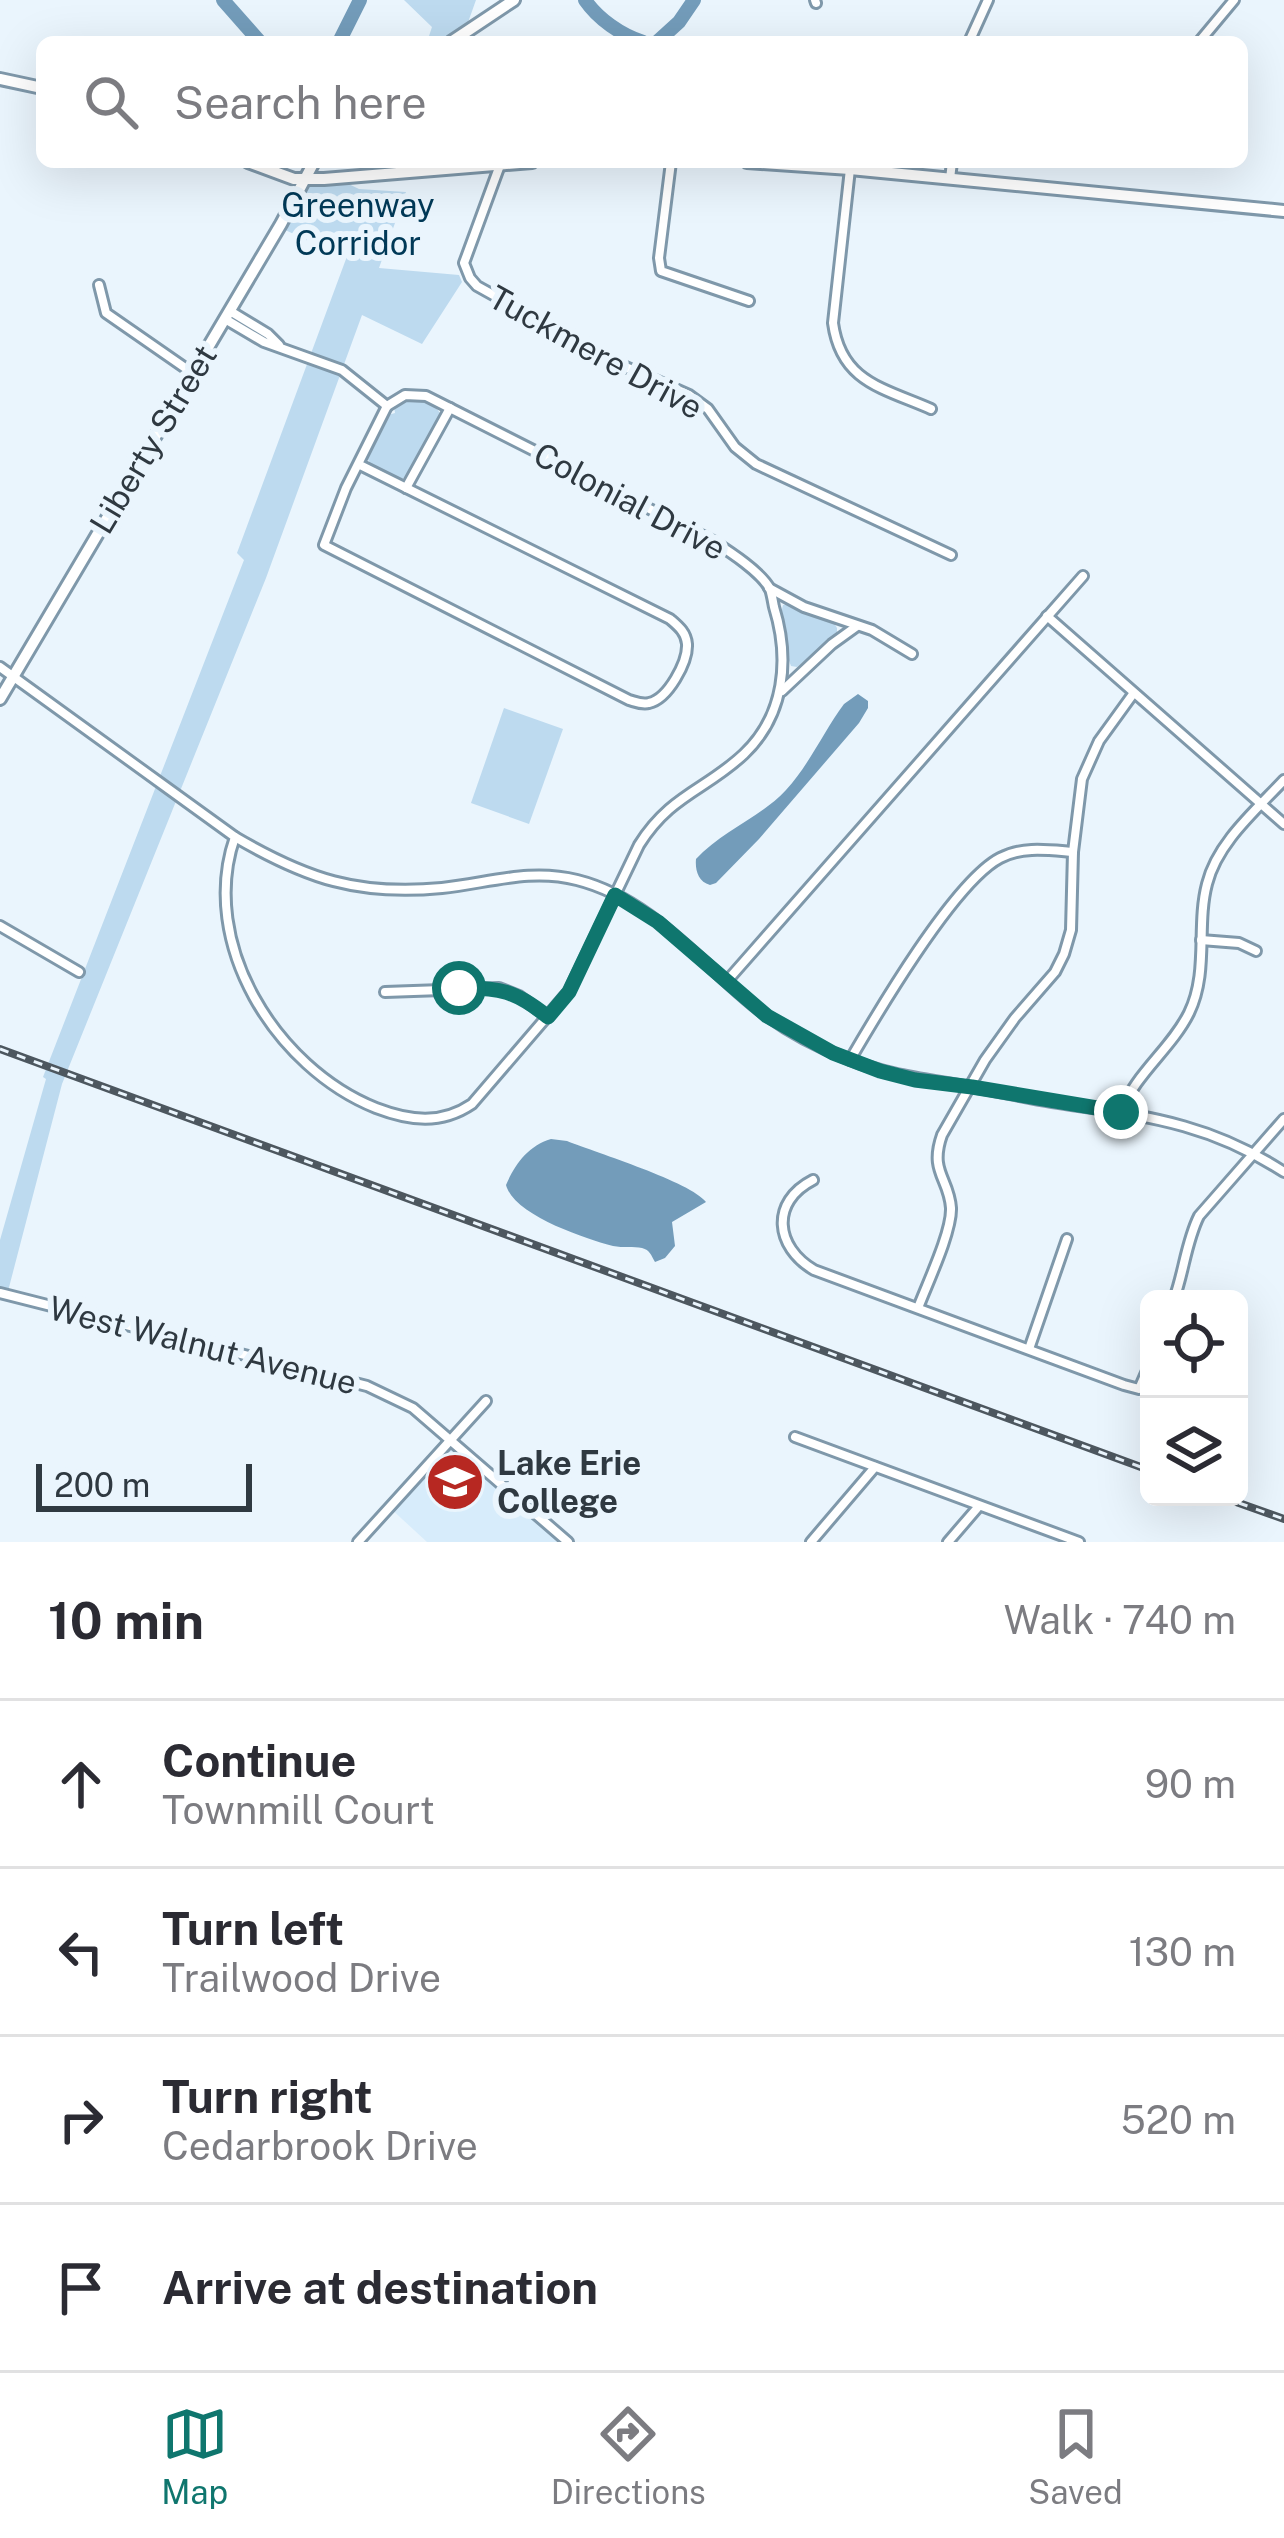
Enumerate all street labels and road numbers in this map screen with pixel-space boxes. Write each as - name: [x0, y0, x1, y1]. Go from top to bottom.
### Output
- street label: Tuckmere Drive: [482, 278, 710, 426]
- street label: Liberty Street: [82, 338, 224, 540]
- street label: Colonial Drive: [528, 435, 732, 567]
- street label: West Walnut Avenue: [45, 1288, 361, 1402]

